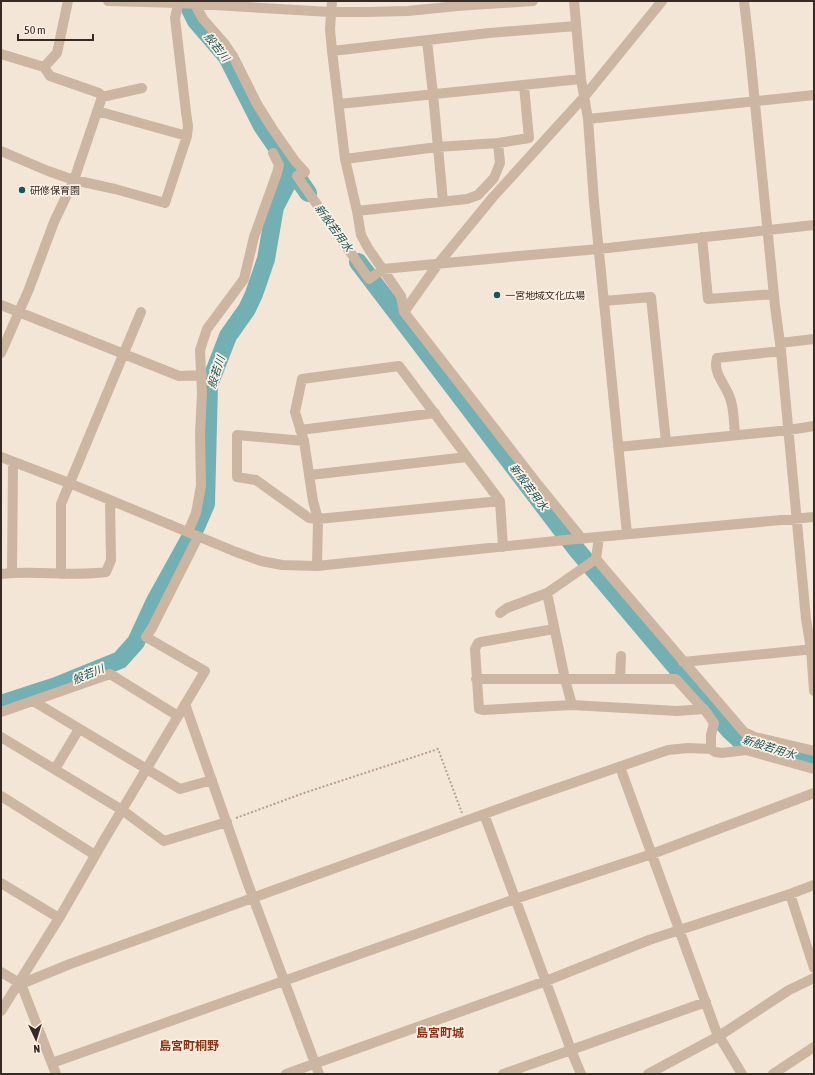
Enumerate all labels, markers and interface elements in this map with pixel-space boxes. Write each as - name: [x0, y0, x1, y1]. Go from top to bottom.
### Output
- scale bar: [18, 16, 93, 42]
- text: 50 m: [24, 23, 46, 37]
- water label: 般若川: [202, 30, 233, 64]
- marker: 研修保育園: [17, 185, 27, 195]
- place label: 研修保育園: [30, 185, 80, 196]
- water label: 新般若用水: [313, 202, 356, 255]
- marker: 一宮地域文化広場: [492, 290, 502, 300]
- place label: 一宮地域文化広場: [505, 290, 585, 301]
- water label: 般若川: [205, 354, 227, 390]
- water label: 新般若用水: [508, 461, 551, 513]
- water label: 般若川: [70, 662, 106, 686]
- water label: 新般若用水: [741, 733, 798, 761]
- north arrow: [16, 1019, 56, 1059]
- district label: 島宮町城: [416, 1026, 464, 1040]
- district label: 島宮町桐野: [159, 1039, 219, 1053]
- text: N: [33, 1043, 40, 1055]

